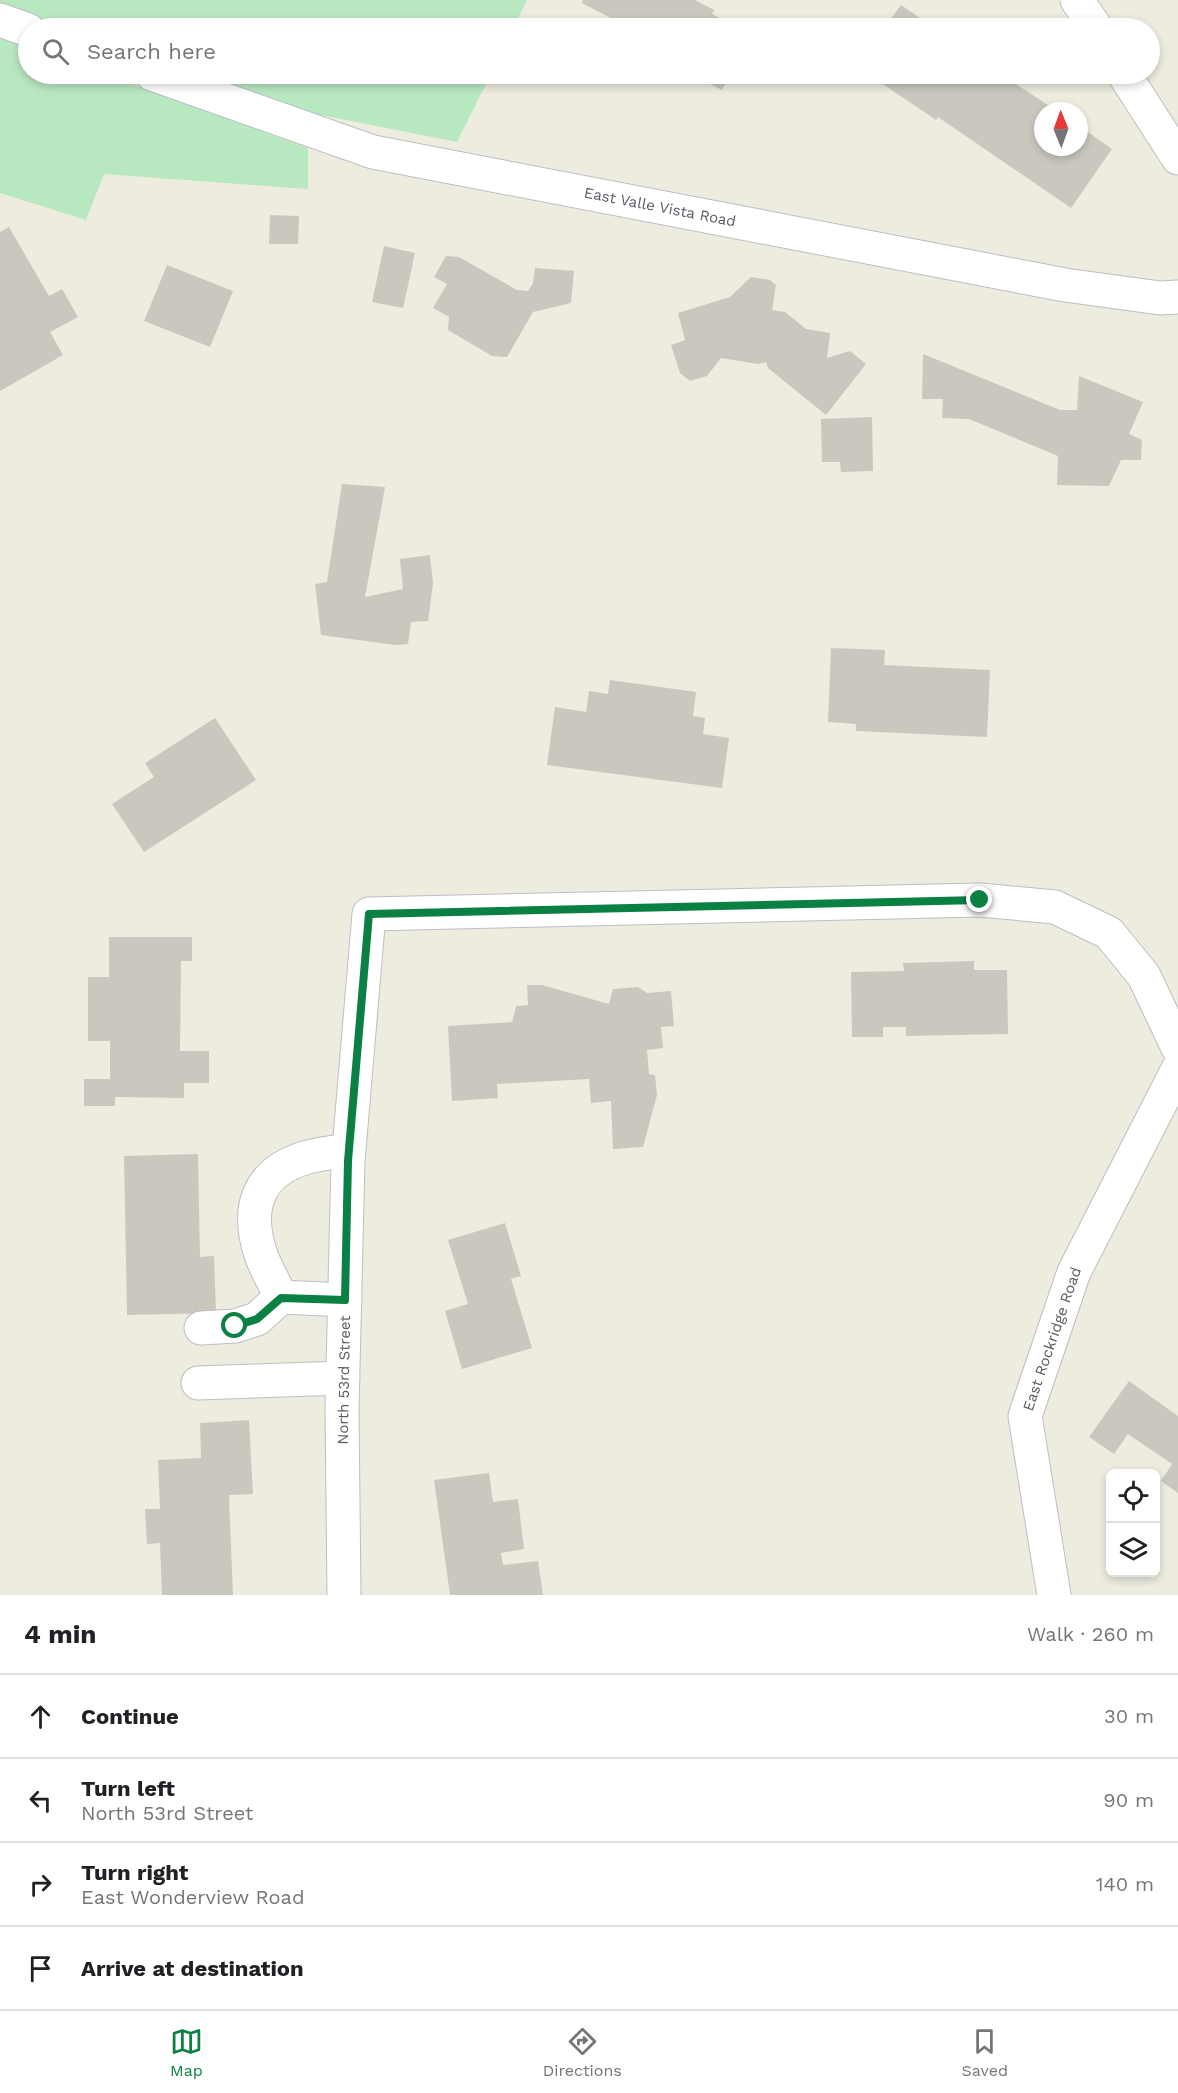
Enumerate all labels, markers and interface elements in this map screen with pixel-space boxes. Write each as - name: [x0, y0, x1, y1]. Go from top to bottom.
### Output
- search box: [18, 18, 1160, 84]
- icon: search: [39, 35, 72, 68]
- text: Search here: [87, 39, 216, 64]
- north arrow: [1034, 102, 1088, 156]
- street label: East Valle Vista Road: [583, 183, 737, 231]
- route end: [966, 886, 992, 912]
- street label: East Rockridge Road: [1019, 1265, 1085, 1413]
- route start: [221, 1312, 247, 1338]
- street label: North 53rd Street: [334, 1315, 354, 1445]
- map controls: [1106, 1469, 1160, 1577]
- button: locate: [1106, 1469, 1160, 1523]
- button: layers: [1106, 1523, 1160, 1577]
- text: 4 min: [24, 1619, 96, 1649]
- text: Walk · 260 m: [1027, 1622, 1154, 1646]
- icon: ahead: [24, 1700, 57, 1733]
- text: Continue: [81, 1704, 179, 1729]
- text: 30 m: [1104, 1704, 1154, 1728]
- text: Turn left: [81, 1776, 175, 1801]
- icon: left: [24, 1784, 57, 1817]
- text: 90 m: [1103, 1788, 1154, 1812]
- text: North 53rd Street: [81, 1801, 253, 1825]
- text: Turn right: [81, 1860, 188, 1885]
- icon: right: [24, 1868, 57, 1901]
- text: 140 m: [1096, 1872, 1154, 1896]
- text: East Wonderview Road: [81, 1885, 304, 1909]
- icon: arrive: [24, 1952, 57, 1985]
- text: Arrive at destination: [81, 1956, 304, 1981]
- tab: Map: [170, 2025, 203, 2080]
- tab: Directions: [543, 2025, 622, 2080]
- tab: Saved: [962, 2025, 1008, 2080]

